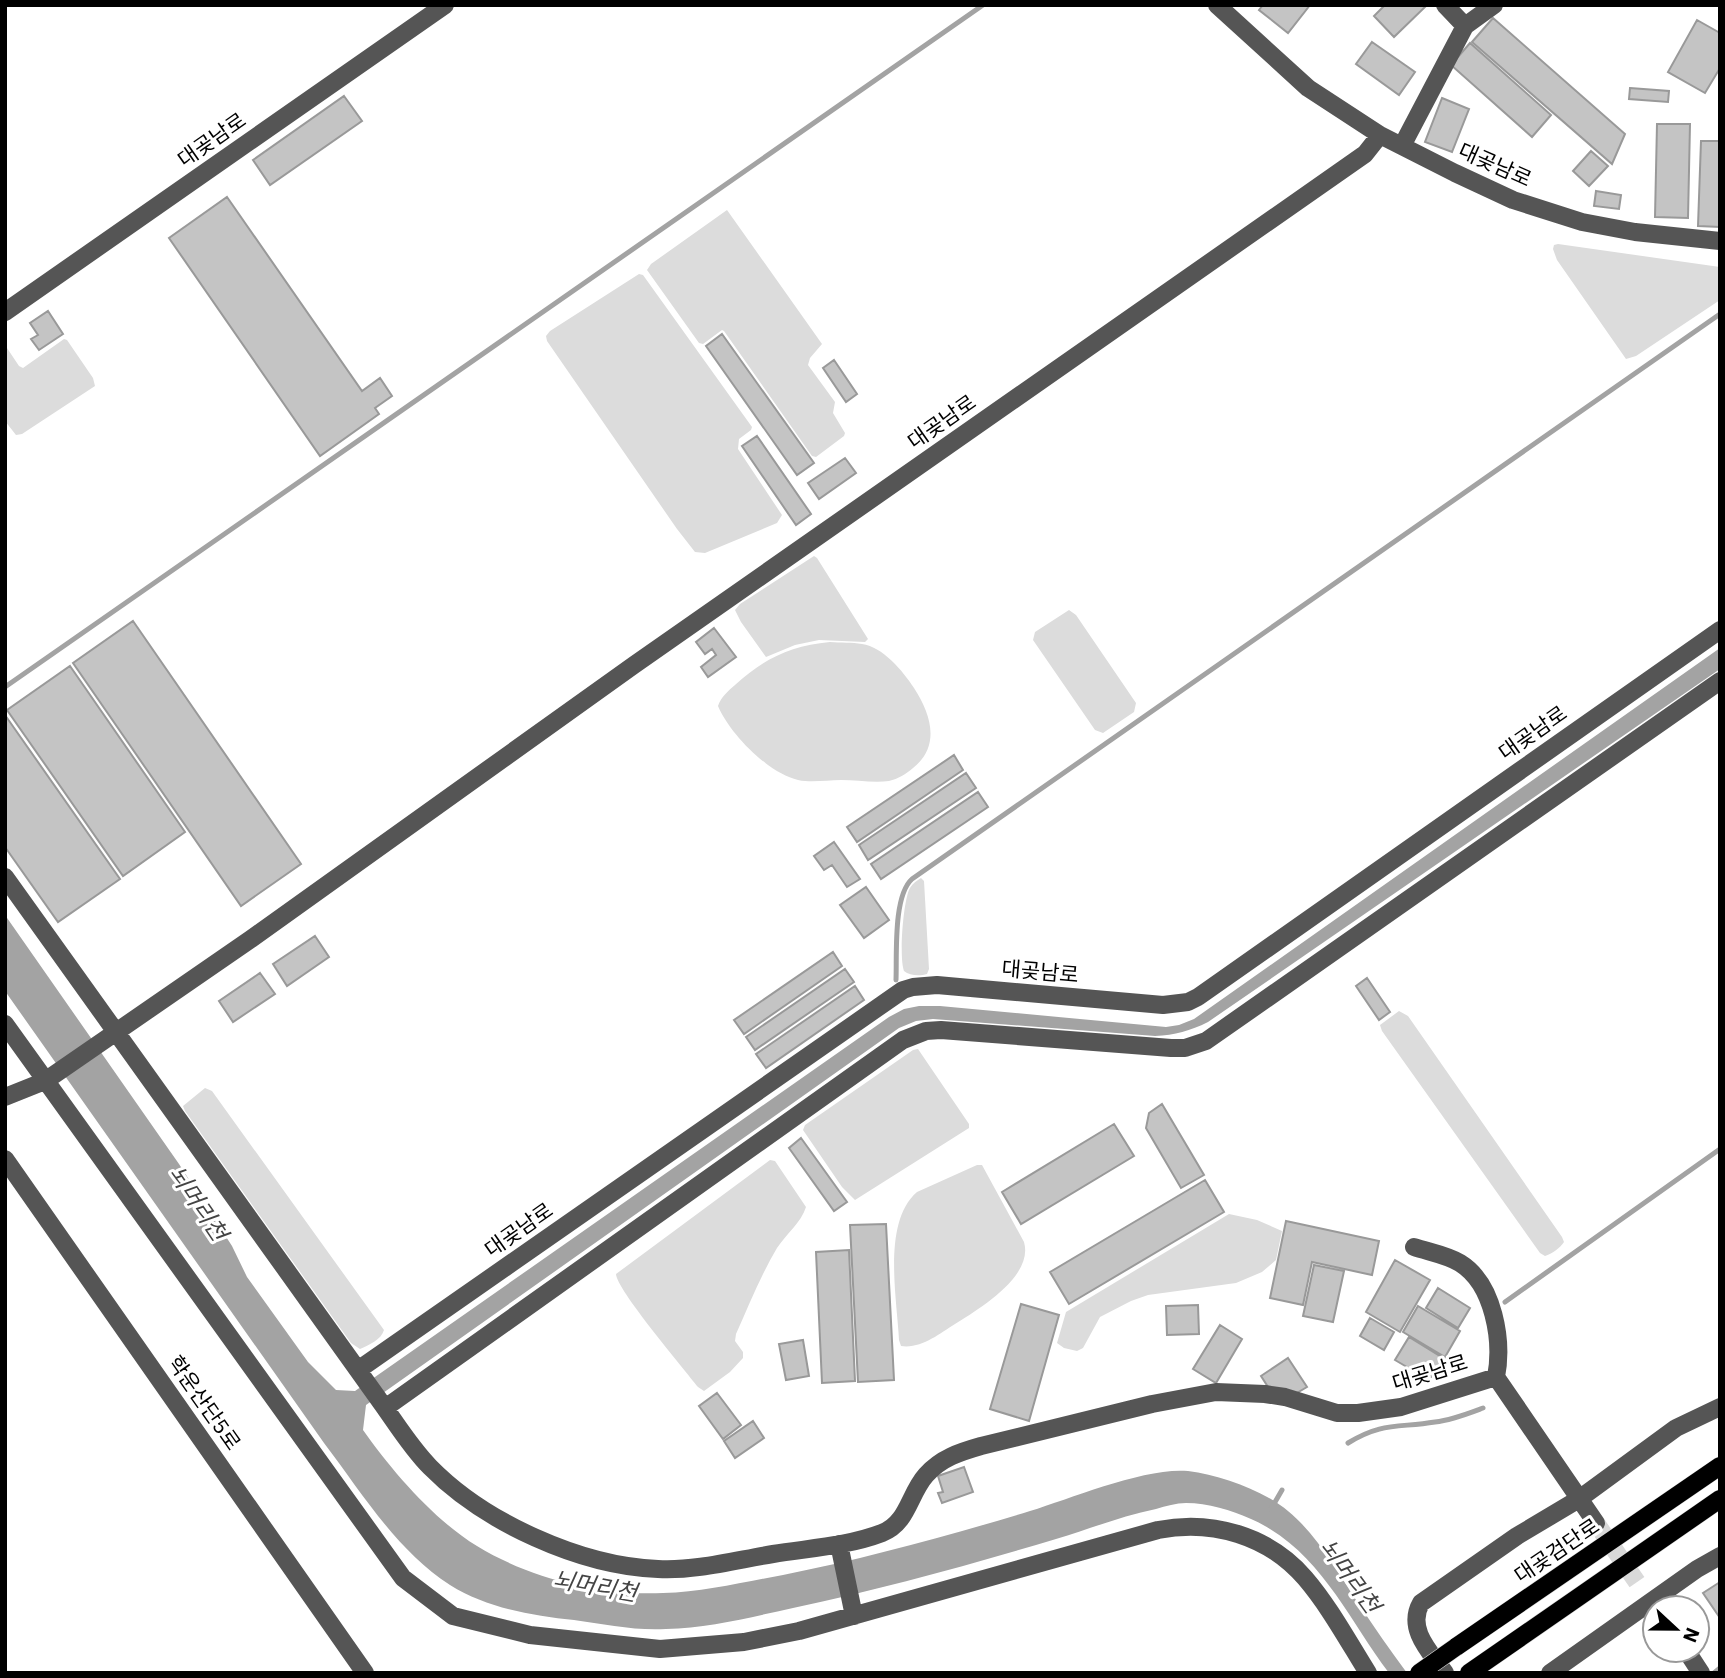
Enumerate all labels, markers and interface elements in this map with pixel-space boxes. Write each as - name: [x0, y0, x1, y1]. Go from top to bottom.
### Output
- street label: 대곶남로: [172, 106, 251, 173]
- street label: 대곶남로: [1454, 136, 1536, 193]
- street label: 대곶남로: [902, 388, 981, 455]
- street label: 대곶남로: [1493, 699, 1572, 766]
- street label: 대곶남로: [1000, 954, 1080, 988]
- water label: 뇌머리천: [163, 1159, 237, 1248]
- street label: 대곶남로: [479, 1196, 558, 1263]
- street label: 대곶남로: [1389, 1347, 1471, 1397]
- street label: 학운산단5로: [162, 1350, 248, 1455]
- street label: 대곶검단로: [1509, 1512, 1604, 1589]
- water label: 뇌머리천: [1314, 1532, 1389, 1621]
- water label: 뇌머리천: [551, 1563, 642, 1608]
- north arrow: [1641, 1594, 1711, 1664]
- text: N: [1678, 1624, 1705, 1646]

